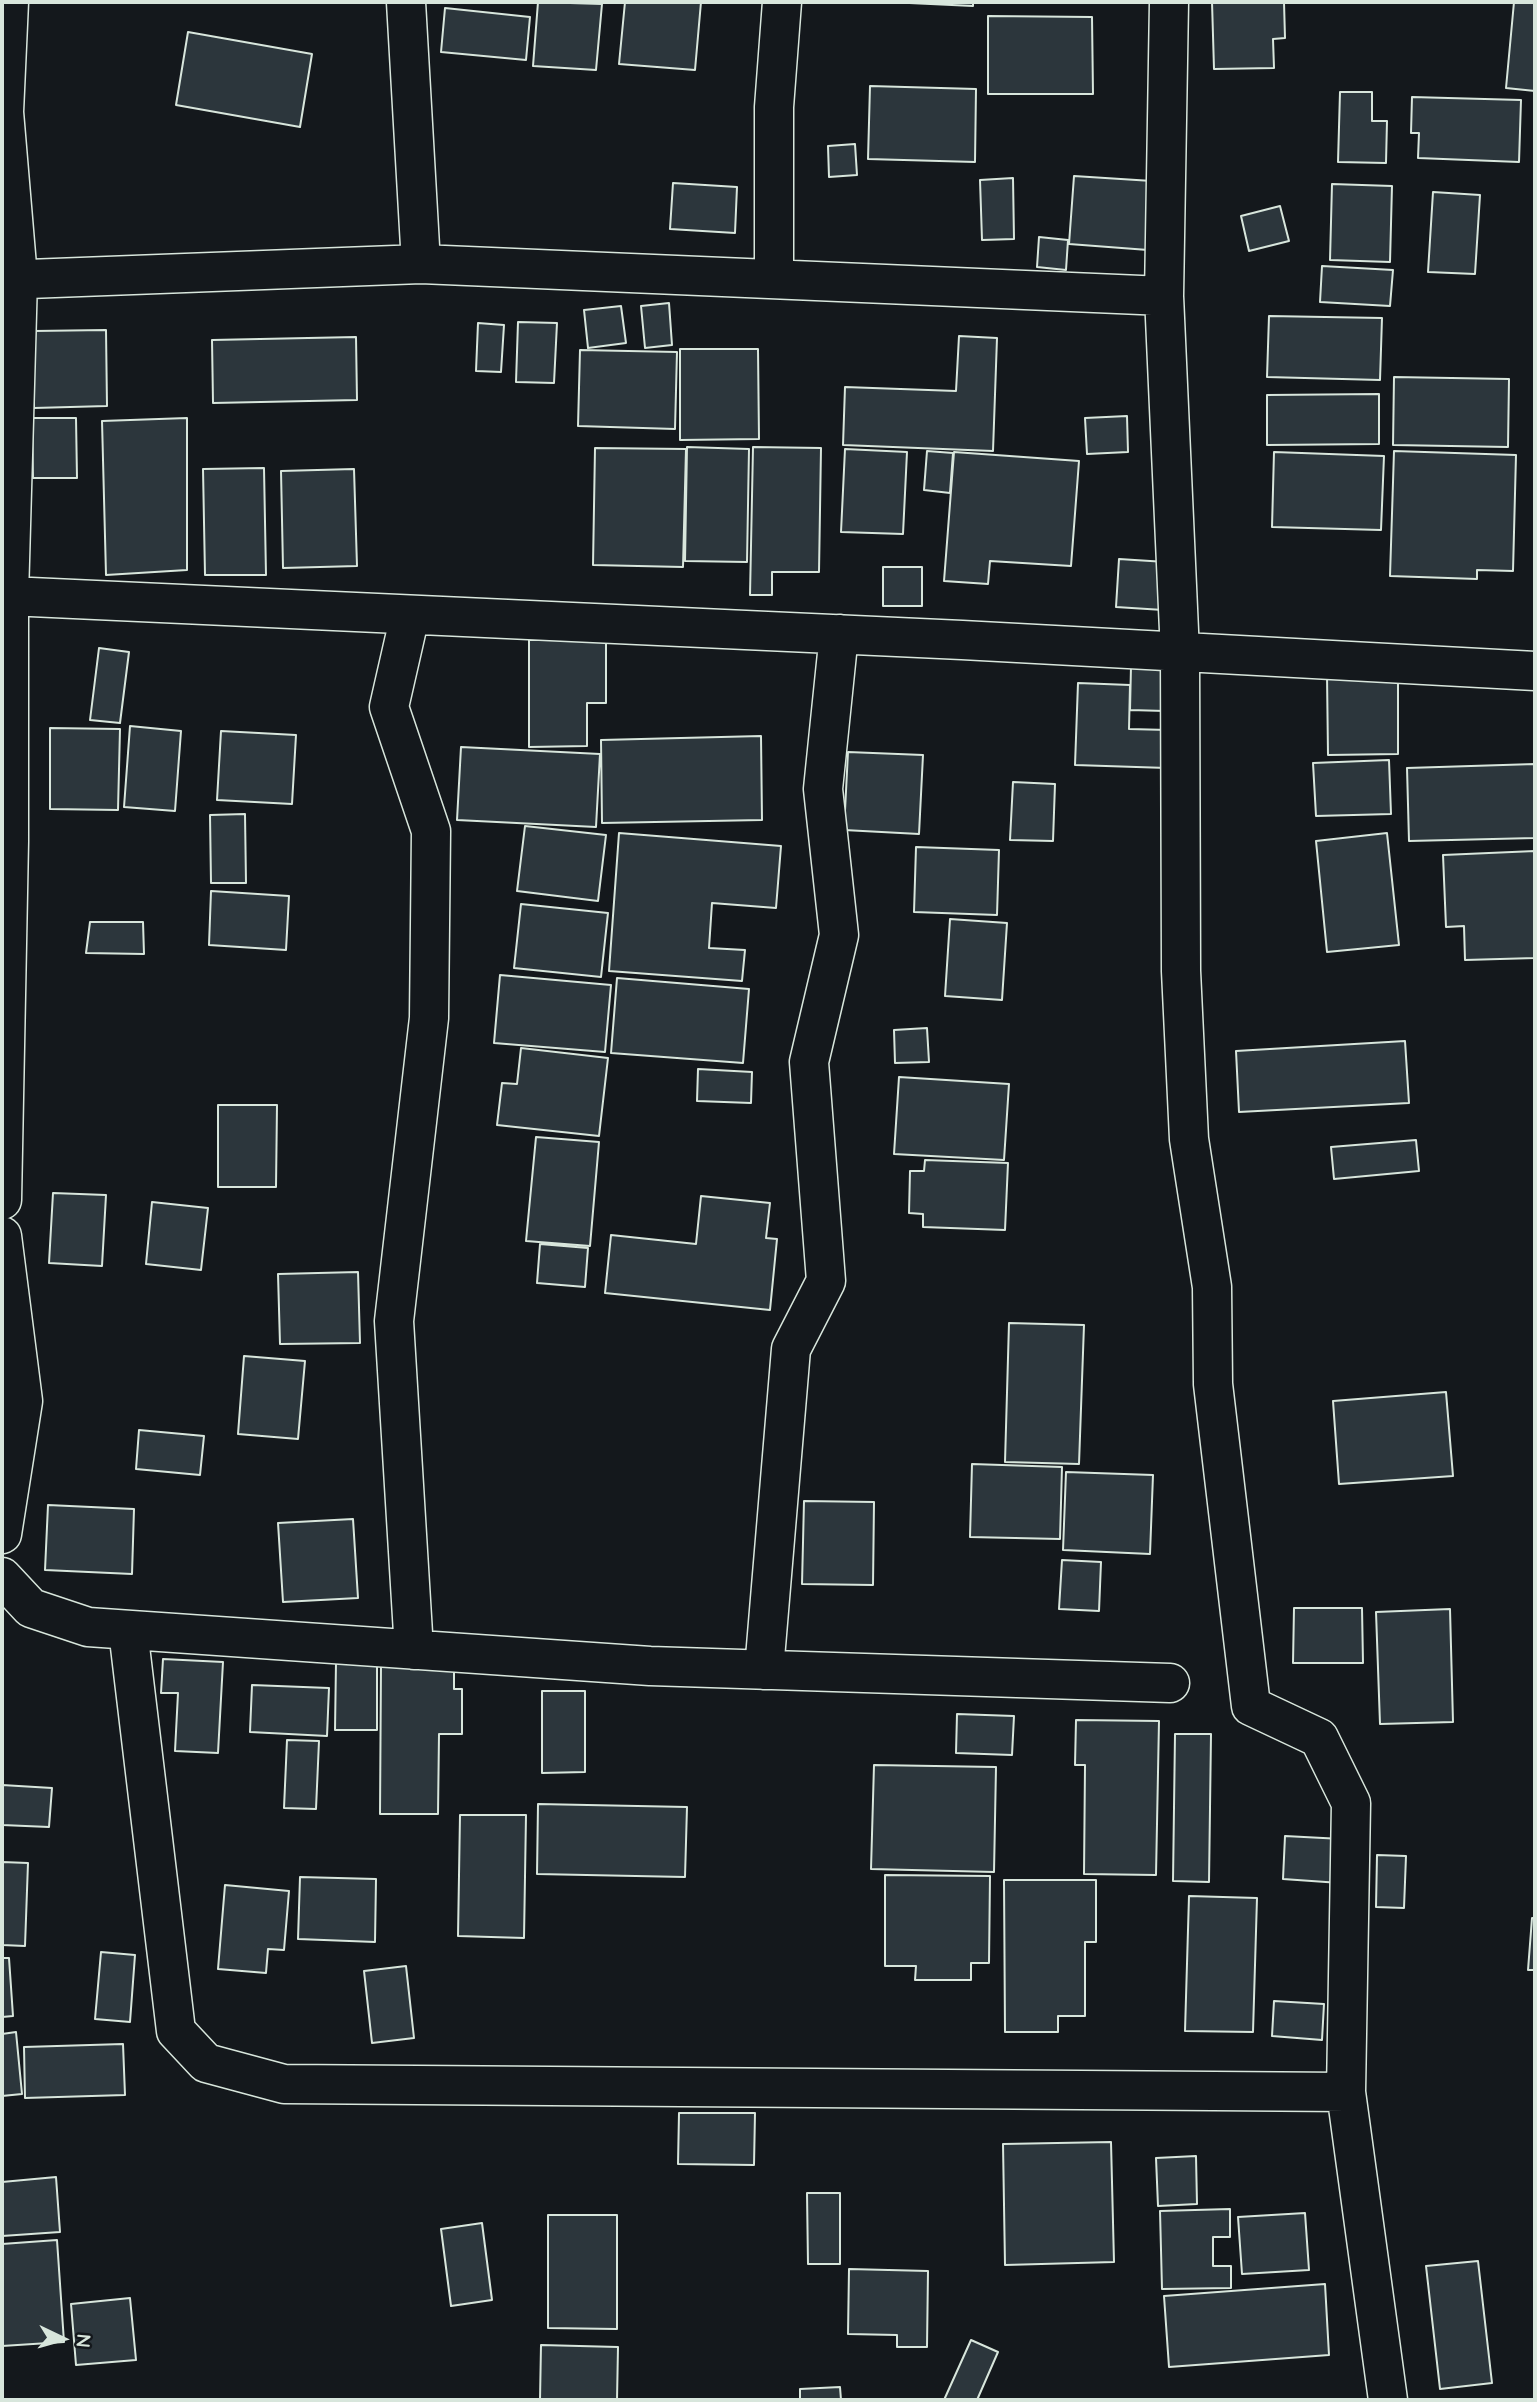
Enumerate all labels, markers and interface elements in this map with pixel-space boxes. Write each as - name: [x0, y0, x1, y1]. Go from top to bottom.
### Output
- north arrow: [28, 2304, 98, 2374]
- text: N: [71, 2333, 96, 2349]

